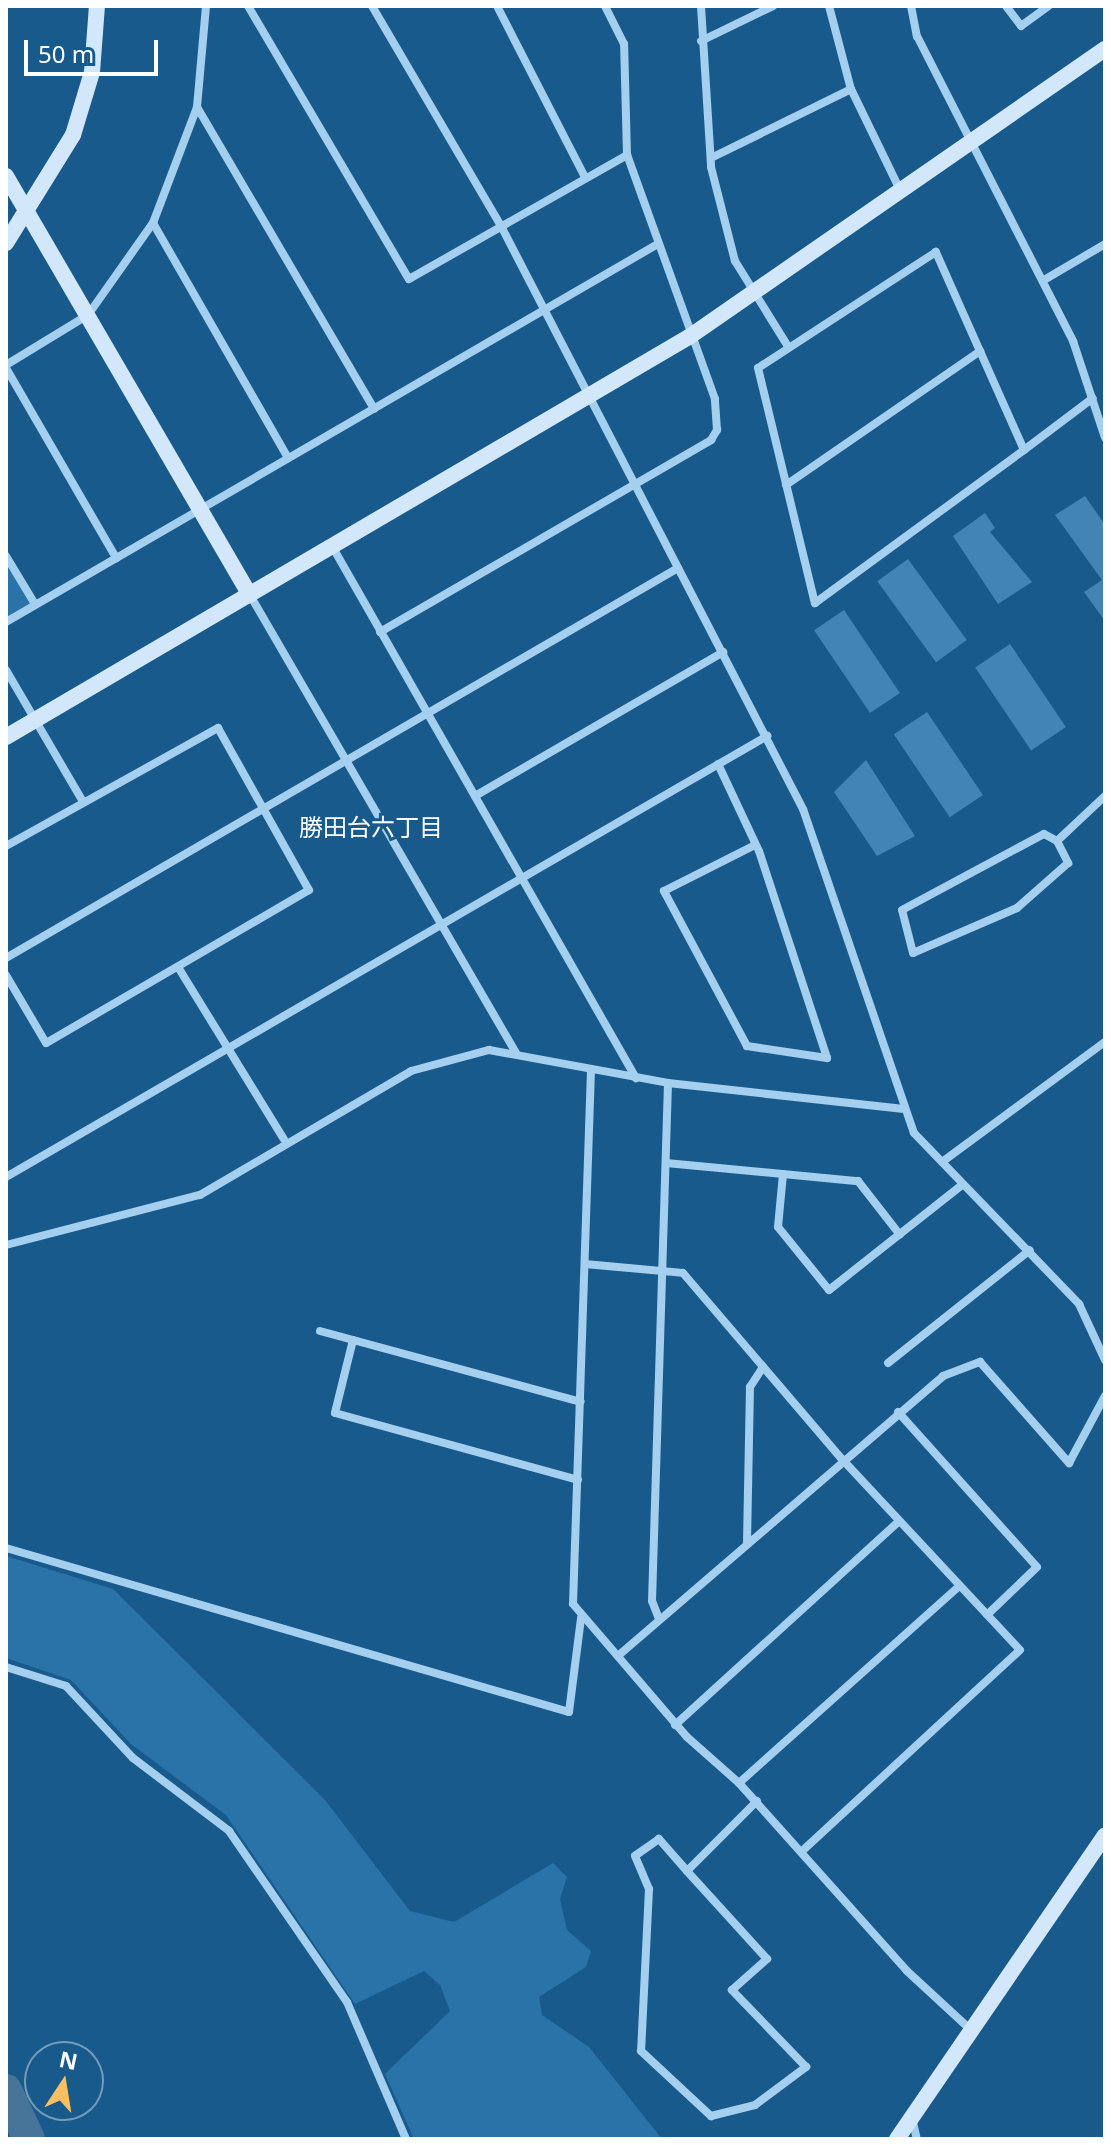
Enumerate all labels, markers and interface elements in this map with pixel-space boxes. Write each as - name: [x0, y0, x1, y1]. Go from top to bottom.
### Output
- scale bar: [28, 24, 162, 74]
- text: 50 m: [38, 37, 94, 70]
- district label: 勝田台六丁目: [299, 813, 443, 841]
- north arrow: [24, 2041, 104, 2121]
- text: N: [57, 2043, 80, 2076]

